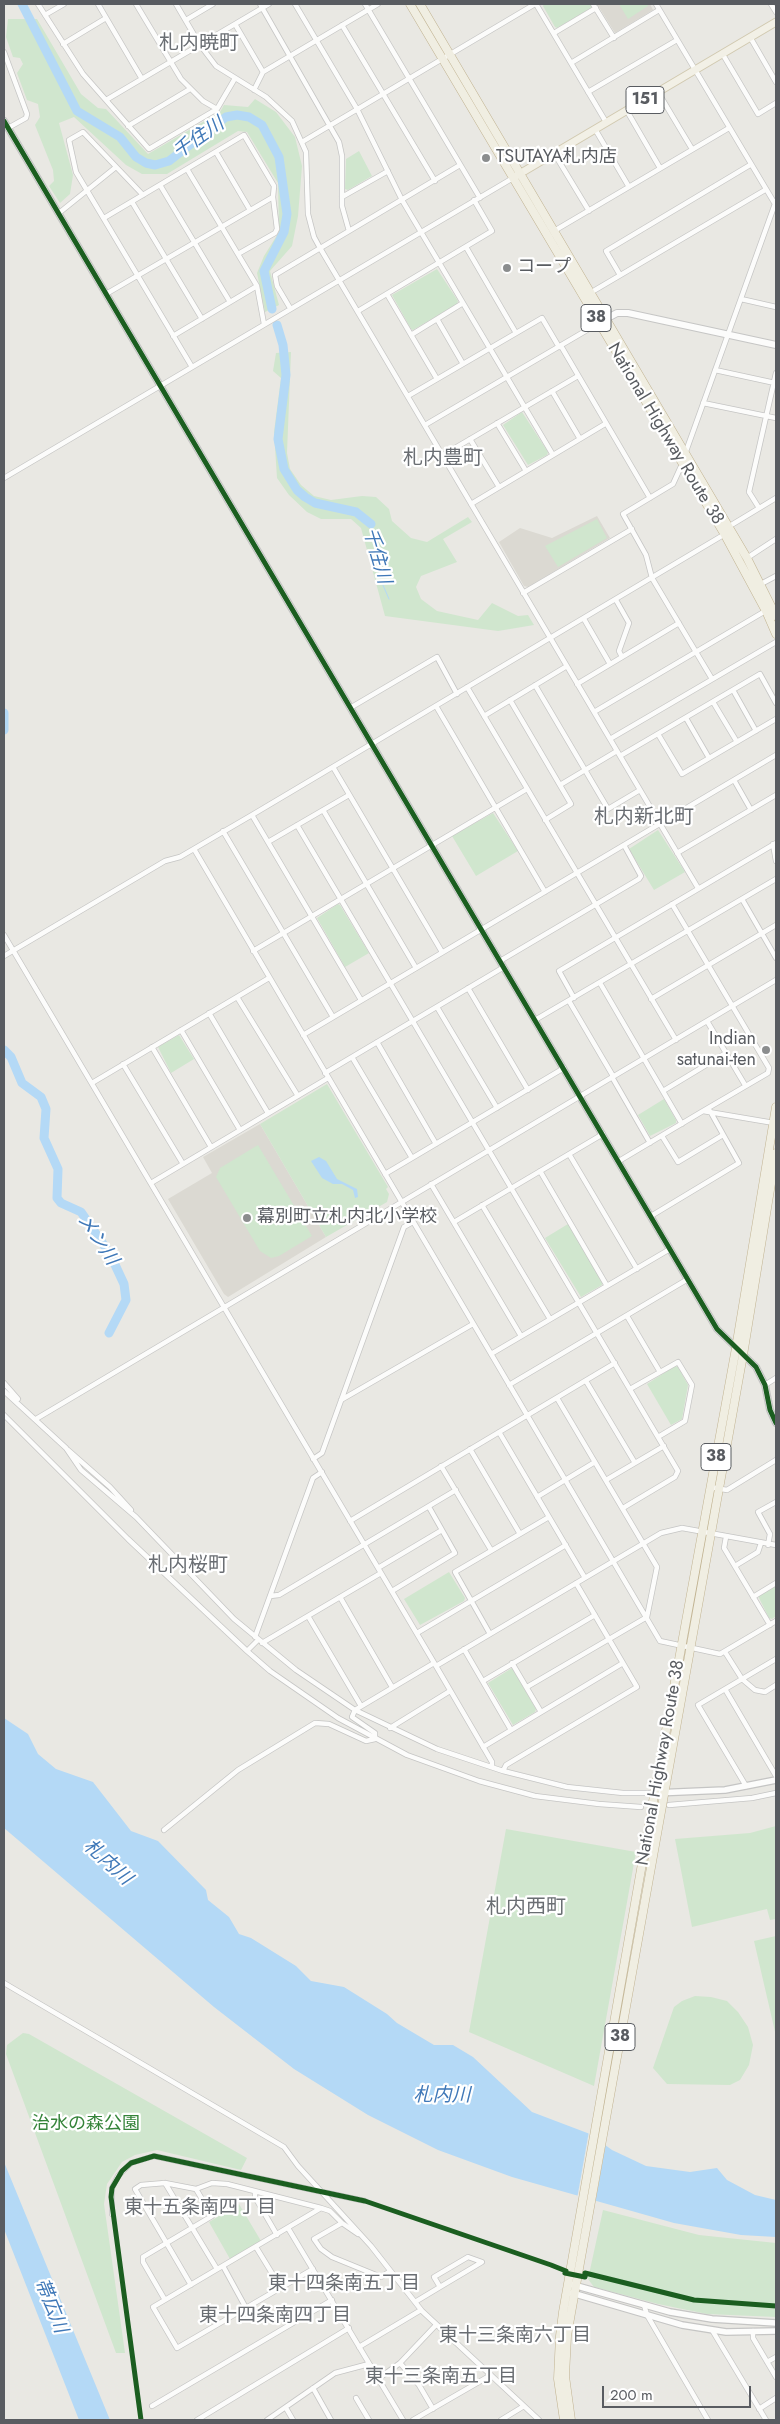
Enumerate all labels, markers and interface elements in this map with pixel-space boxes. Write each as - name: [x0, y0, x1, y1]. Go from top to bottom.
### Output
- district label: 札内暁町: [159, 32, 239, 56]
- road number: 151: [626, 86, 664, 114]
- water label: 千住川: [169, 113, 229, 165]
- place label: TSUTAYA札内店: [496, 147, 617, 169]
- marker: TSUTAYA札内店: [480, 152, 492, 164]
- place label: コープ: [517, 257, 571, 279]
- marker: コープ: [501, 262, 513, 274]
- road number: 38: [581, 304, 611, 332]
- street label: National Highway Route 38: [602, 339, 728, 529]
- district label: 札内豊町: [403, 447, 483, 471]
- water label: 千住川: [357, 525, 395, 587]
- district label: 札内新北町: [594, 806, 694, 830]
- place label: Indian satunai-ten: [677, 1029, 756, 1072]
- marker: Indian satunai-ten: [760, 1044, 772, 1056]
- place label: 幕別町立札内北小学校: [257, 1207, 437, 1229]
- water label: メン川: [72, 1210, 122, 1270]
- marker: 幕別町立札内北小学校: [241, 1212, 253, 1224]
- road number: 38: [701, 1444, 731, 1470]
- district label: 札内桜町: [148, 1554, 228, 1578]
- street label: National Highway Route 38: [632, 1659, 690, 1867]
- water label: 札内川: [78, 1835, 136, 1891]
- district label: 札内西町: [486, 1896, 566, 1920]
- road number: 38: [605, 2024, 635, 2050]
- water label: 札内川: [414, 2085, 470, 2107]
- park label: 治水の森公園: [32, 2114, 140, 2136]
- district label: 東十五条南四丁目: [124, 2197, 276, 2219]
- district label: 東十四条南五丁目: [268, 2273, 420, 2295]
- water label: 帯広川: [29, 2275, 71, 2337]
- district label: 東十四条南四丁目: [199, 2305, 351, 2327]
- district label: 東十三条南六丁目: [439, 2325, 591, 2347]
- district label: 東十三条南五丁目: [365, 2366, 517, 2388]
- scale bar: [605, 2376, 754, 2408]
- text: 200 m: [610, 2384, 653, 2406]

